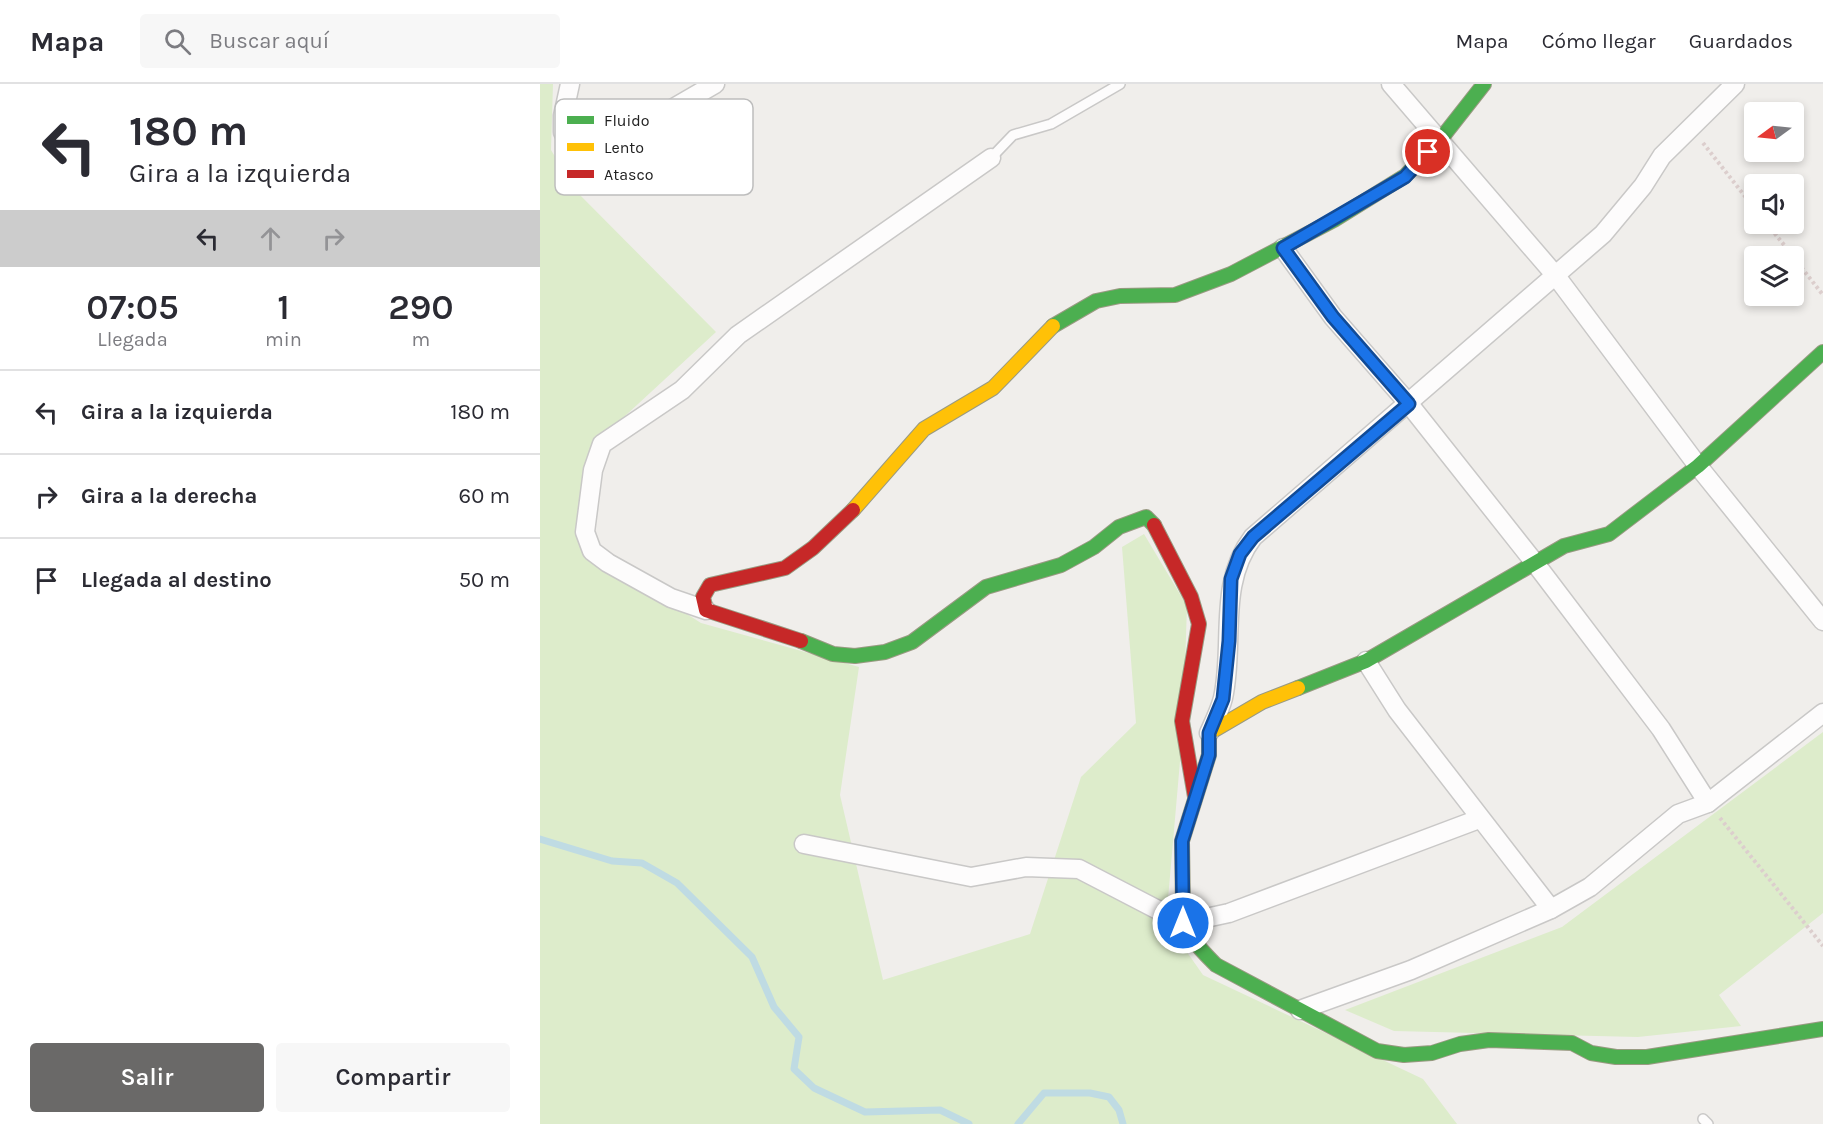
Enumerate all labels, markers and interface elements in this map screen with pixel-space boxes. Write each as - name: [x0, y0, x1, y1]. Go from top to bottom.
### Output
- search box: [140, 14, 560, 68]
- text: Mapa: [30, 25, 104, 58]
- icon: search: [161, 25, 194, 58]
- text: Buscar aquí: [209, 28, 329, 54]
- text: Mapa: [1455, 29, 1509, 53]
- text: Cómo llegar: [1542, 29, 1656, 53]
- text: Guardados: [1689, 29, 1793, 53]
- legend: [555, 99, 753, 195]
- north arrow: [1744, 102, 1804, 162]
- map controls: [1744, 102, 1804, 306]
- text: 180 m: [129, 106, 248, 156]
- icon: left: [30, 108, 108, 186]
- text: Fluido: [604, 111, 650, 130]
- pin: [1402, 126, 1453, 177]
- icon: arrive: [1411, 135, 1444, 168]
- text: Lento: [604, 138, 644, 157]
- text: Gira a la izquierda: [129, 157, 351, 189]
- text: Atasco: [604, 165, 653, 184]
- button: sound: [1744, 174, 1804, 234]
- icon: left: [191, 222, 224, 255]
- icon: ahead: [254, 222, 287, 255]
- icon: right: [317, 222, 350, 255]
- button: layers: [1744, 246, 1804, 306]
- text: 07:05: [86, 286, 179, 328]
- text: 1: [277, 286, 290, 328]
- text: 290: [388, 286, 454, 328]
- text: Llegada: [97, 328, 168, 351]
- text: min: [265, 328, 302, 351]
- text: m: [412, 328, 430, 351]
- icon: left: [30, 396, 63, 429]
- text: Gira a la izquierda: [81, 399, 273, 425]
- text: 180 m: [450, 399, 510, 425]
- icon: right: [30, 480, 63, 513]
- text: Gira a la derecha: [81, 483, 257, 509]
- text: 60 m: [459, 483, 510, 509]
- icon: arrive: [30, 564, 63, 597]
- text: Llegada al destino: [81, 567, 272, 593]
- text: 50 m: [459, 567, 510, 593]
- position arrow: [1151, 891, 1215, 955]
- button: Salir: [30, 1043, 264, 1112]
- button: Compartir: [276, 1043, 510, 1112]

